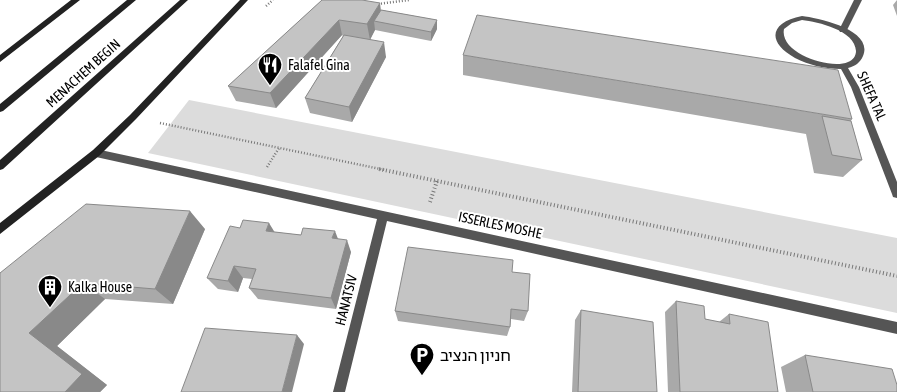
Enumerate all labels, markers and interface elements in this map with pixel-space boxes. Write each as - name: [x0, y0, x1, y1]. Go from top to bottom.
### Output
- street label: MENACHEM BEGIN: [43, 36, 123, 110]
- restaurant icon: Falafel Gina: [257, 52, 283, 86]
- place label: Falafel Gina: [288, 57, 350, 73]
- street label: SHEFA TAL: [854, 69, 890, 124]
- street label: ISSERLES MOSHE: [457, 208, 543, 242]
- street label: HANATSIV: [332, 273, 360, 327]
- building icon: Kalka House: [37, 274, 63, 308]
- place label: Kalka House: [68, 279, 132, 295]
- parking icon: חניון הנציב: [409, 342, 435, 376]
- place label: חניון הנציב: [440, 346, 511, 364]

